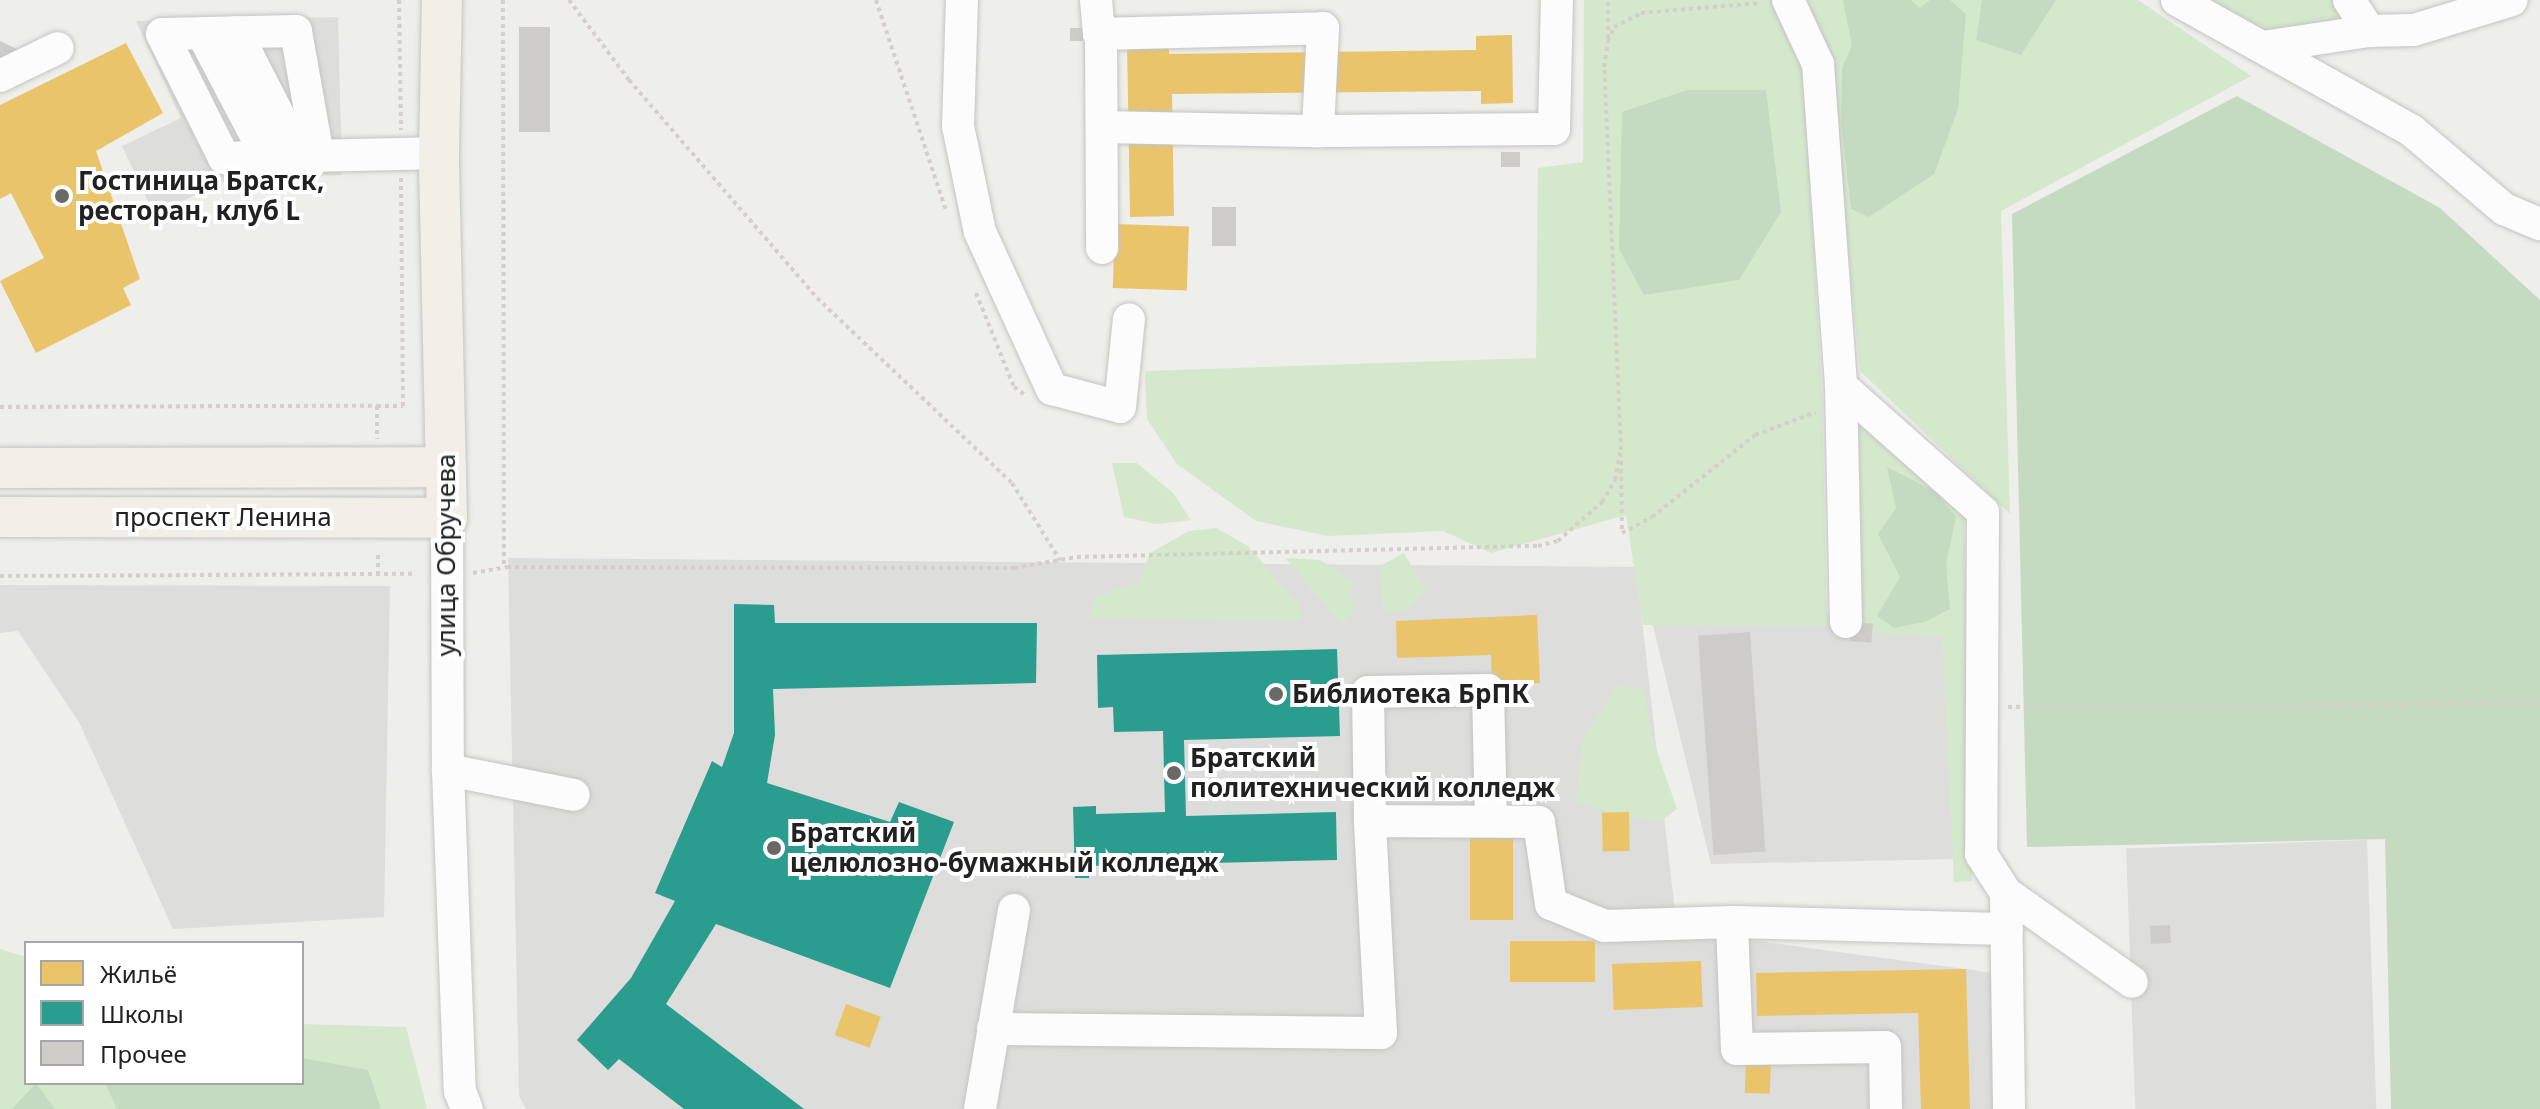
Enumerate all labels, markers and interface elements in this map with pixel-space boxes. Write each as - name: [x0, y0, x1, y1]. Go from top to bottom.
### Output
- place label: Гостиница Братск, ресторан, клуб L: [78, 165, 324, 226]
- marker: Гостиница Братск, ресторан, клуб L: [53, 187, 71, 205]
- street label: улица Обручева: [430, 454, 462, 656]
- street label: проспект Ленина: [114, 501, 332, 533]
- place label: Библиотека БрПК: [1292, 678, 1529, 710]
- marker: Библиотека БрПК: [1267, 685, 1285, 703]
- place label: Братский политехнический колледж: [1190, 742, 1555, 804]
- marker: Братский политехнический колледж: [1165, 764, 1183, 782]
- place label: Братский целюлозно-бумажный колледж: [790, 817, 1219, 878]
- marker: Братский целюлозно-бумажный колледж: [765, 839, 783, 857]
- legend: [24, 941, 304, 1085]
- text: Жильё: [100, 957, 177, 990]
- text: Школы: [100, 997, 184, 1030]
- text: Прочее: [100, 1037, 187, 1070]

